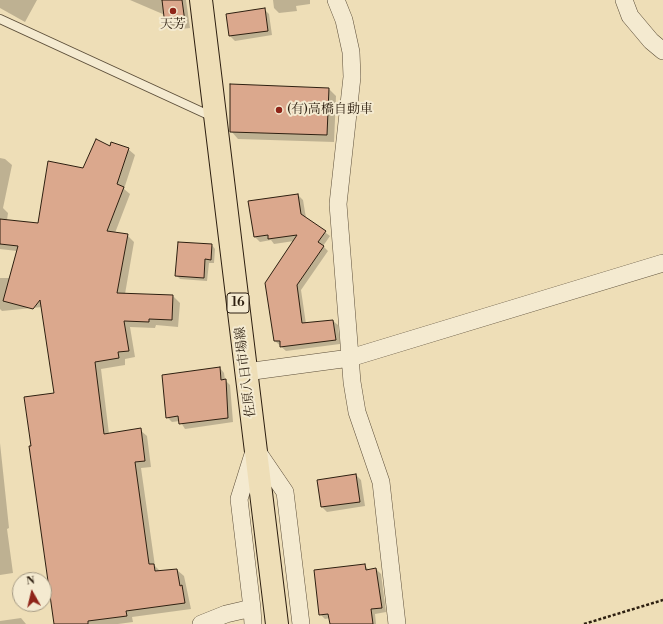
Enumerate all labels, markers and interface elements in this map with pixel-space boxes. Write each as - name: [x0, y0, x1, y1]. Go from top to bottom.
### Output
- marker: 天芳: [168, 6, 178, 16]
- place label: 天芳: [160, 17, 186, 33]
- place label: (有)高橋自動車: [287, 102, 373, 118]
- marker: (有)高橋自動車: [274, 105, 284, 115]
- road number: 16: [227, 293, 249, 313]
- street label: 佐原八日市場線: [233, 326, 259, 418]
- north arrow: [12, 572, 52, 612]
- text: N: [25, 574, 36, 589]

